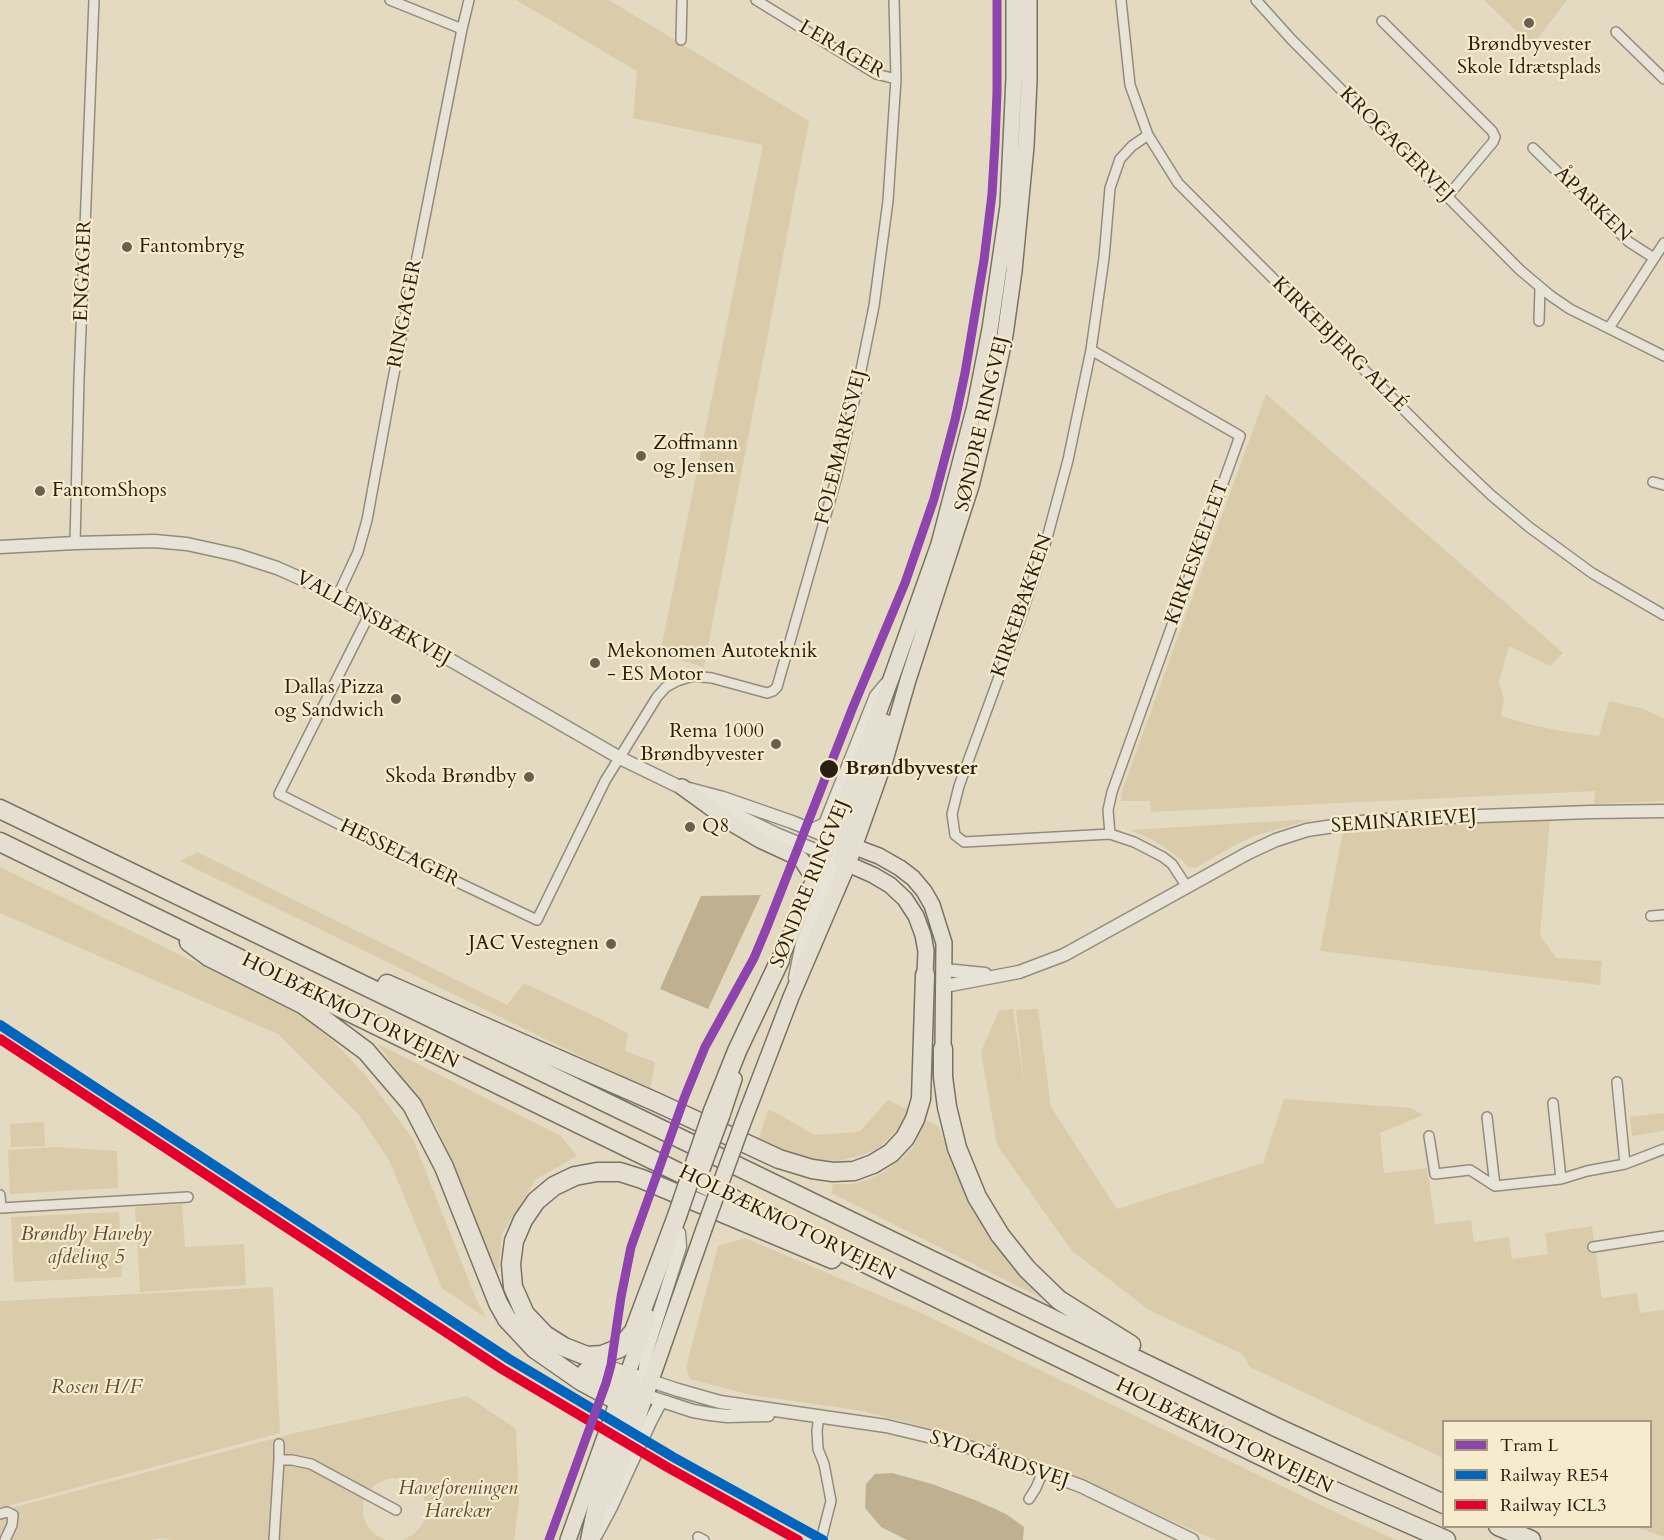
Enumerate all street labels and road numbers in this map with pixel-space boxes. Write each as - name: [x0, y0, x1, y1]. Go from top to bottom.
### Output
- street label: LERAGER: [794, 16, 888, 84]
- street label: KROGAGERVEJ: [1334, 83, 1458, 207]
- street label: ÅPARKEN: [1548, 162, 1636, 248]
- street label: ENGAGER: [70, 220, 98, 322]
- street label: RINGAGER: [384, 258, 428, 370]
- street label: KIRKEBJERG ALLÉ: [1266, 272, 1412, 418]
- street label: SØNDRE RINGVEJ: [951, 334, 1015, 514]
- street label: FOLEMARKSVEJ: [811, 367, 873, 527]
- street label: KIRKESKELLET: [1161, 478, 1235, 628]
- street label: KIRKEBAKKEN: [987, 531, 1059, 681]
- street label: VALLENSBÆKVEJ: [291, 566, 455, 672]
- street label: SØNDRE RINGVEJ: [766, 796, 856, 972]
- street label: SEMINARIEVEJ: [1330, 805, 1478, 839]
- street label: HESSELAGER: [335, 815, 463, 893]
- street label: HOLBÆKMOTORVEJEN: [238, 949, 462, 1075]
- street label: HOLBÆKMOTORVEJEN: [675, 1161, 899, 1287]
- street label: HOLBÆKMOTORVEJEN: [1112, 1374, 1336, 1500]
- street label: SYDGÅRDSVEJ: [926, 1426, 1072, 1494]

